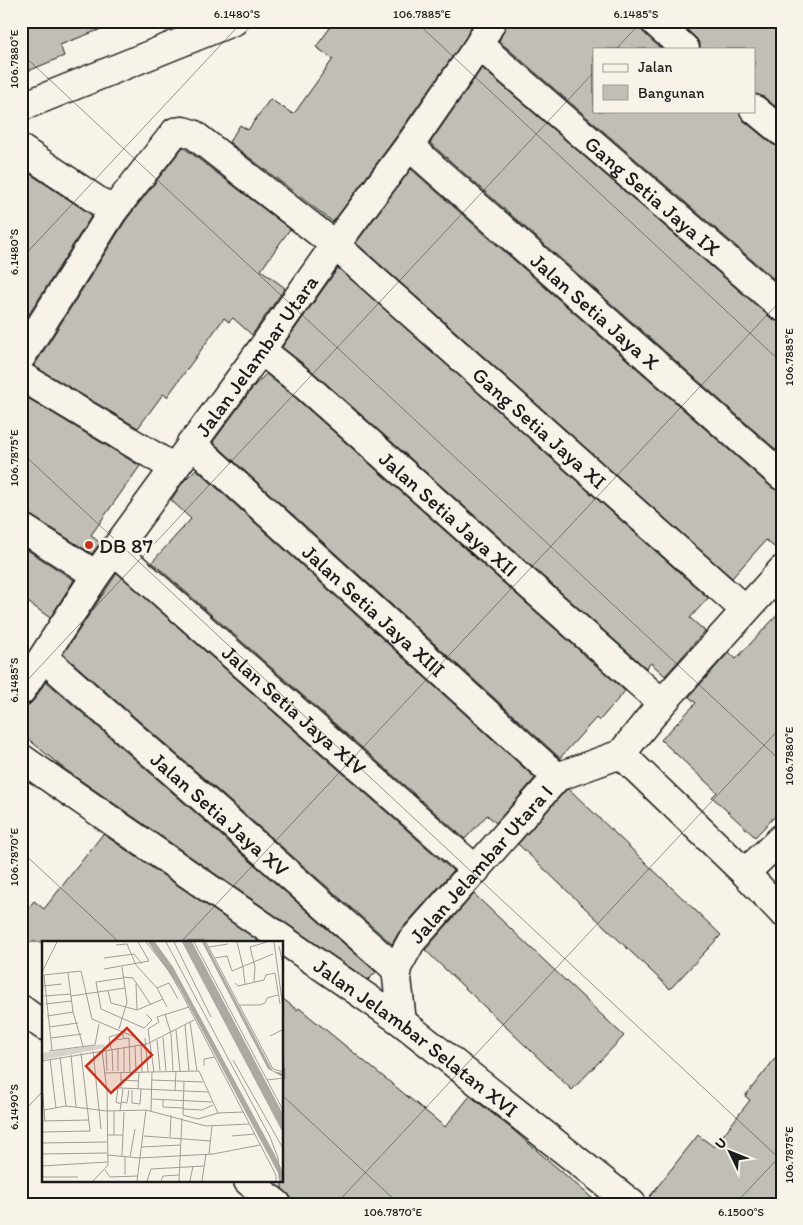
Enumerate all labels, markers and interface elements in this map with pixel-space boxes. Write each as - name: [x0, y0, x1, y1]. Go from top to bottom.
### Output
- text: 6.1480°S: [214, 7, 260, 21]
- text: 106.7885°E: [393, 7, 451, 21]
- text: 6.1485°S: [613, 7, 659, 21]
- text: 106.7880°E: [7, 29, 21, 88]
- legend: [593, 48, 756, 112]
- text: Jalan: [638, 58, 672, 76]
- text: Bangunan: [638, 84, 705, 102]
- street label: Gang Setia Jaya IX: [580, 130, 726, 261]
- text: 6.1480°S: [7, 229, 21, 275]
- street label: Jalan Setia Jaya X: [526, 248, 665, 375]
- street label: Jalan Jelambar Utara: [190, 270, 323, 441]
- text: 106.7885°E: [782, 328, 796, 386]
- street label: Gang Setia Jaya XI: [468, 361, 612, 494]
- text: 106.7875°E: [7, 429, 21, 487]
- street label: Jalan Setia Jaya XII: [374, 445, 523, 581]
- place label: DB 87: [99, 533, 153, 558]
- marker: DB 87: [83, 539, 95, 551]
- street label: Jalan Setia Jaya XIII: [298, 539, 451, 682]
- street label: Jalan Setia Jaya XIV: [218, 639, 372, 780]
- text: 6.1485°S: [7, 657, 21, 703]
- text: 106.7880°E: [782, 726, 796, 785]
- street label: Jalan Setia Jaya XV: [146, 746, 295, 882]
- street label: Jalan Jelambar Utara I: [404, 779, 557, 948]
- text: 106.7870°E: [7, 827, 21, 886]
- inset map: [42, 941, 284, 1182]
- street label: Jalan Jelambar Selatan XVI: [309, 952, 523, 1122]
- text: 6.1490°S: [7, 1084, 21, 1130]
- text: 106.7875°E: [782, 1126, 796, 1184]
- north arrow: [706, 1128, 756, 1178]
- text: U: [711, 1134, 730, 1153]
- text: 106.7870°E: [364, 1205, 423, 1219]
- text: 6.1500°S: [718, 1205, 764, 1219]

